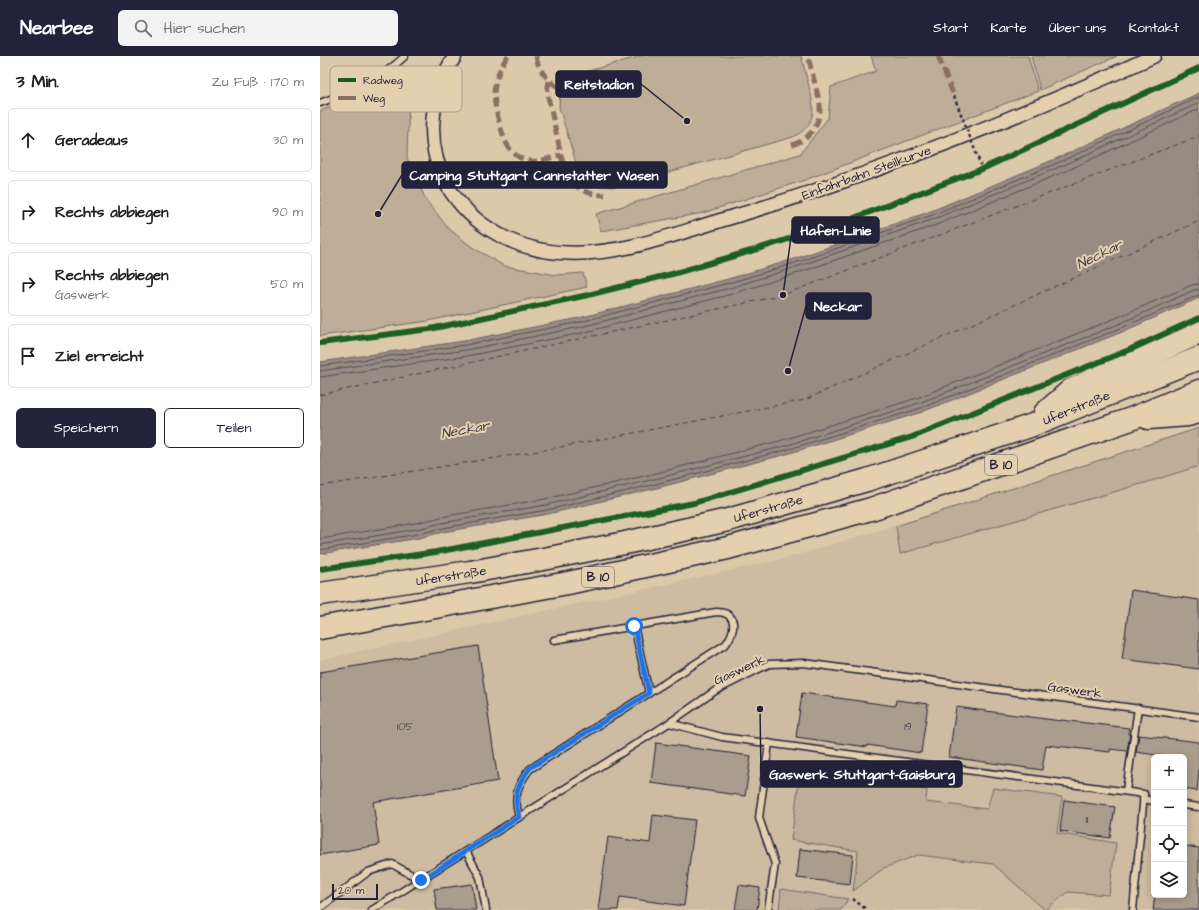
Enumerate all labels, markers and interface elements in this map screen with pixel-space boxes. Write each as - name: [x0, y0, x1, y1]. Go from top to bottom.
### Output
- search box: [118, 10, 398, 46]
- text: Nearbee: [20, 15, 94, 42]
- icon: search: [132, 17, 154, 39]
- text: Hier suchen: [164, 18, 245, 39]
- text: Start: [933, 18, 968, 38]
- text: Karte: [990, 18, 1027, 38]
- text: Über uns: [1049, 18, 1107, 38]
- text: Kontakt: [1129, 18, 1179, 38]
- legend: [330, 66, 462, 112]
- text: 3 Min.: [16, 70, 59, 94]
- callout: Reitstadion: [556, 71, 641, 97]
- text: Zu Fuß · 170 m: [212, 73, 304, 91]
- text: Radweg: [363, 73, 403, 89]
- text: Reitstadion: [564, 75, 634, 95]
- text: Weg: [363, 91, 385, 107]
- icon: ahead: [17, 129, 39, 151]
- text: Geradeaus: [55, 130, 128, 151]
- text: 30 m: [273, 131, 303, 149]
- street label: Einfahrbahn Steilkurve: [799, 141, 933, 205]
- callout: Camping Stuttgart Cannstatter Wasen: [402, 162, 667, 188]
- text: Camping Stuttgart Cannstatter Wasen: [409, 166, 659, 187]
- icon: right: [17, 201, 39, 223]
- text: Rechts abbiegen: [55, 202, 169, 223]
- text: 90 m: [272, 203, 303, 221]
- callout: Hafen-Linie: [792, 217, 879, 243]
- text: Hafen-Linie: [800, 221, 872, 241]
- water label: Neckar: [1073, 235, 1127, 275]
- text: Rechts abbiegen: [55, 265, 169, 286]
- icon: right: [17, 273, 39, 295]
- text: 50 m: [270, 275, 303, 293]
- text: Gaswerk: [55, 286, 110, 304]
- callout: Neckar: [806, 293, 871, 319]
- text: Neckar: [814, 297, 863, 317]
- icon: arrive: [17, 345, 39, 367]
- text: Ziel erreicht: [55, 346, 144, 367]
- street label: Uferstraße: [1040, 386, 1113, 430]
- button: Speichern: [16, 408, 156, 448]
- button: Teilen: [164, 408, 304, 448]
- water label: Neckar: [439, 416, 492, 444]
- road number: B 10: [985, 455, 1017, 475]
- street label: Uferstraße: [732, 491, 805, 527]
- street label: Uferstraße: [415, 562, 488, 590]
- road number: B 10: [582, 567, 614, 587]
- route start: [625, 617, 643, 635]
- street label: Gaswerk: [711, 650, 768, 690]
- street label: Gaswerk: [1046, 677, 1103, 703]
- house number: 105: [397, 719, 413, 734]
- house number: 19: [904, 719, 912, 734]
- map controls: [1151, 754, 1187, 898]
- button: +: [1151, 754, 1187, 790]
- callout: Gaswerk Stuttgart-Gaisburg: [761, 761, 962, 787]
- text: Gaswerk Stuttgart-Gaisburg: [769, 765, 956, 786]
- button: −: [1151, 790, 1187, 826]
- house number: 11: [1086, 812, 1089, 827]
- button: locate: [1151, 826, 1187, 862]
- button: layers: [1151, 862, 1187, 898]
- route end: [412, 871, 430, 889]
- scale bar: [332, 882, 378, 901]
- text: 20 m: [338, 883, 364, 898]

